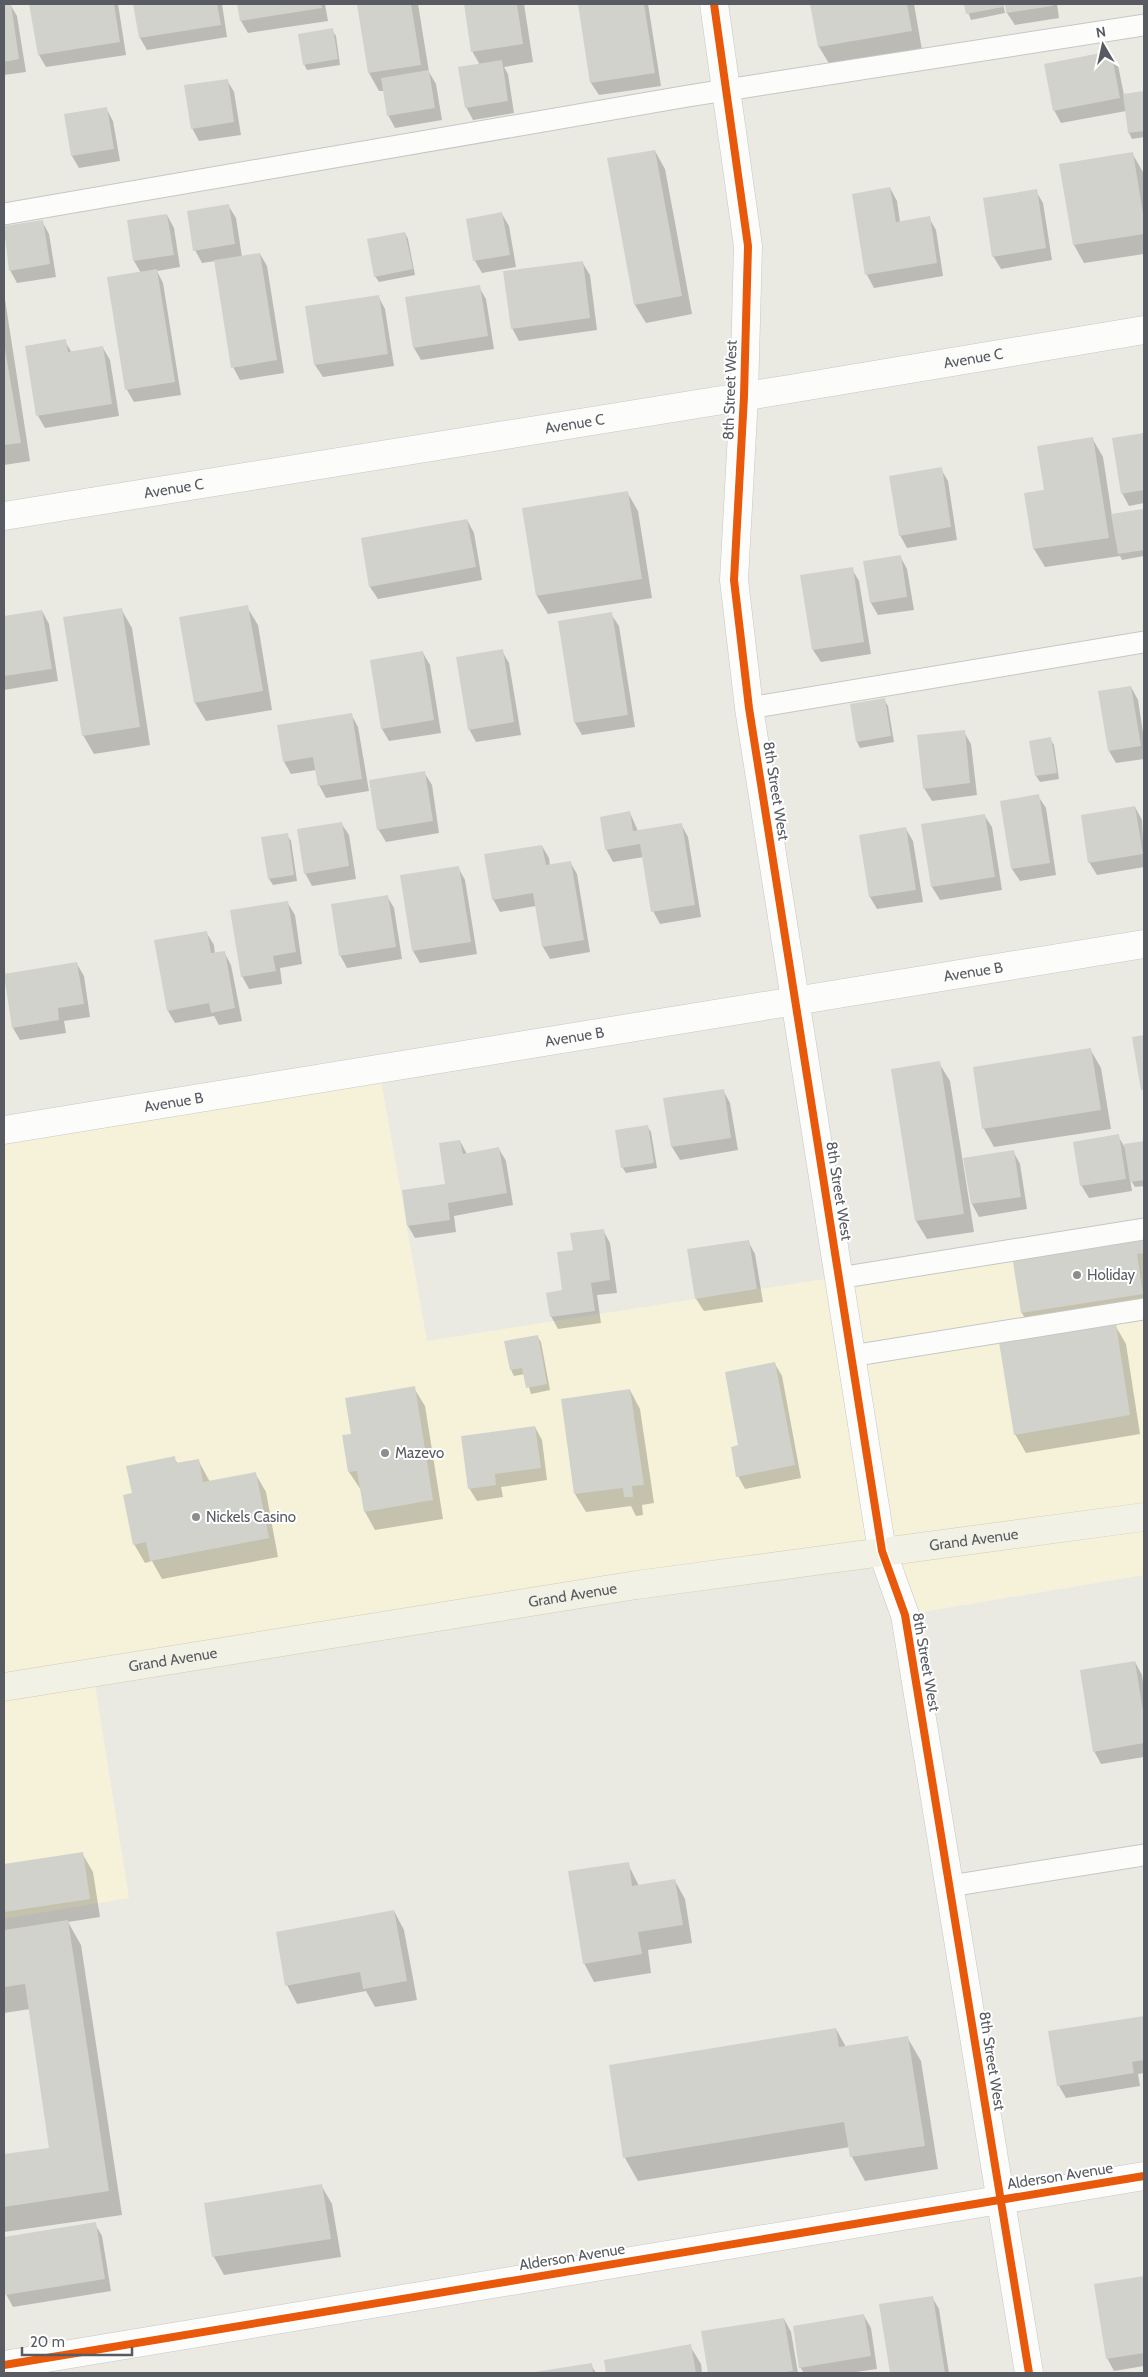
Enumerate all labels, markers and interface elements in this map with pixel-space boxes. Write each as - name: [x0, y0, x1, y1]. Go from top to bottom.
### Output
- north arrow: [1078, 20, 1128, 70]
- text: N: [1095, 22, 1107, 42]
- street label: 8th Street West: [719, 340, 741, 440]
- street label: Avenue C: [942, 345, 1004, 372]
- street label: Avenue C: [543, 410, 606, 437]
- street label: Avenue C: [143, 475, 205, 502]
- street label: 8th Street West: [759, 740, 793, 842]
- street label: Avenue B: [942, 958, 1004, 986]
- street label: Avenue B: [543, 1023, 606, 1051]
- street label: Avenue B: [143, 1089, 205, 1116]
- street label: 8th Street West: [822, 1140, 856, 1242]
- place label: Holiday: [1087, 1266, 1136, 1284]
- marker: Holiday: [1071, 1269, 1083, 1281]
- place label: Mazevo: [395, 1444, 444, 1462]
- marker: Mazevo: [379, 1447, 391, 1459]
- place label: Nickels Casino: [206, 1508, 296, 1526]
- marker: Nickels Casino: [190, 1511, 202, 1523]
- street label: Grand Avenue: [928, 1525, 1020, 1555]
- street label: Grand Avenue: [527, 1579, 619, 1611]
- street label: 8th Street West: [908, 1611, 944, 1713]
- street label: Grand Avenue: [127, 1644, 219, 1676]
- street label: 8th Street West: [975, 2010, 1009, 2112]
- street label: Alderson Avenue: [1006, 2159, 1115, 2193]
- street label: Alderson Avenue: [518, 2240, 627, 2274]
- scale bar: [22, 2324, 132, 2356]
- text: 20 m: [30, 2333, 65, 2351]

